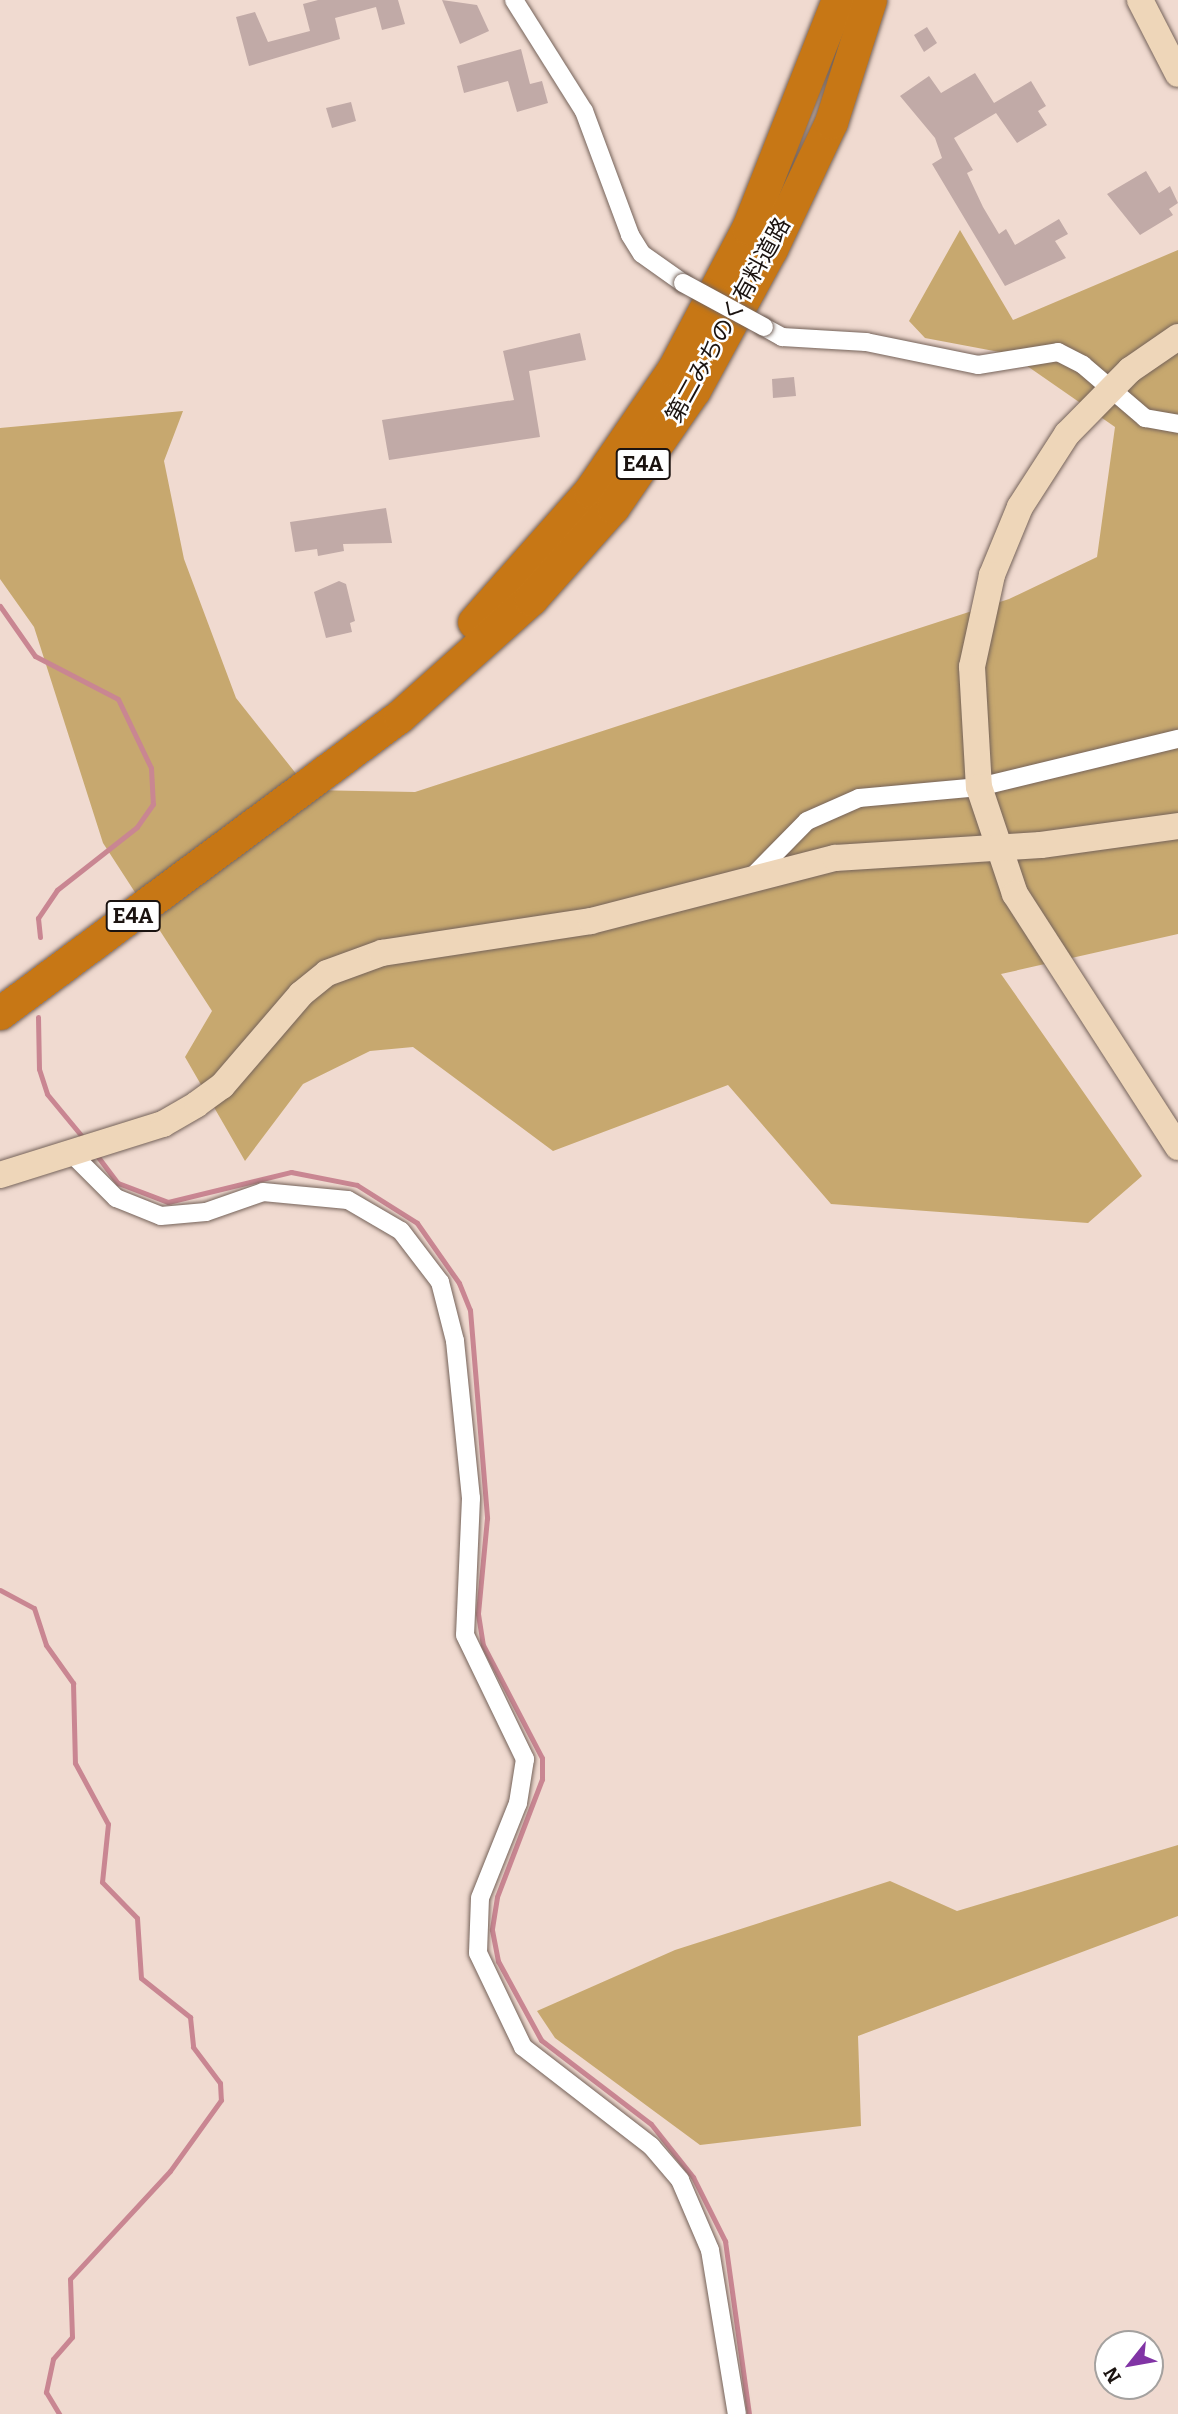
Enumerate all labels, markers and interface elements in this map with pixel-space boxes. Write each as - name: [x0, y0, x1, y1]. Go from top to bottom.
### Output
- street label: 第二みちのく有料道路: [660, 213, 796, 427]
- road number: E4A: [615, 447, 671, 482]
- road number: E4A: [105, 898, 161, 934]
- north arrow: [1094, 2330, 1164, 2400]
- text: N: [1099, 2363, 1126, 2387]

